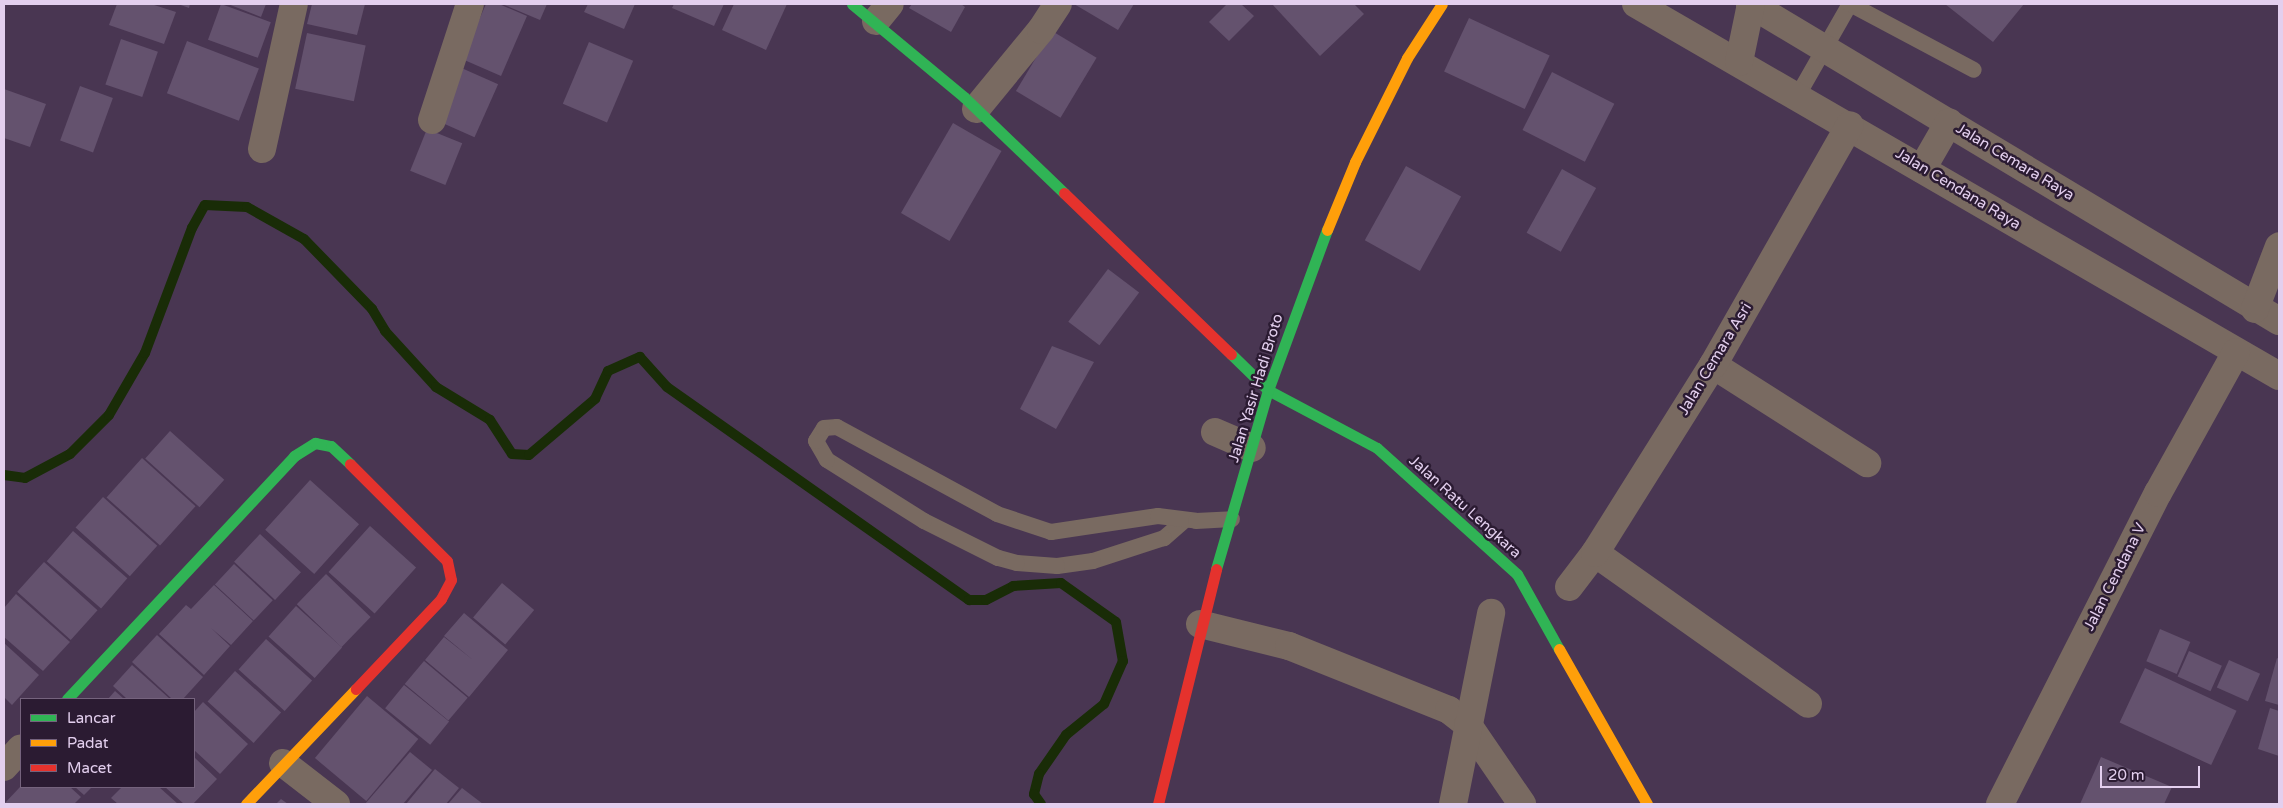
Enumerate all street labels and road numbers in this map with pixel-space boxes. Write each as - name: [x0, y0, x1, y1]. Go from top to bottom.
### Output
- street label: Jalan Cemara Raya: [1953, 120, 2077, 204]
- street label: Jalan Cendana Raya: [1892, 144, 2024, 234]
- street label: Jalan Cemara Asri: [1674, 300, 1756, 418]
- street label: Jalan Yasir Hadi Broto: [1225, 312, 1287, 464]
- street label: Jalan Ratu Lengkara: [1405, 452, 1525, 562]
- street label: Jalan Cendana V: [2080, 520, 2150, 634]

